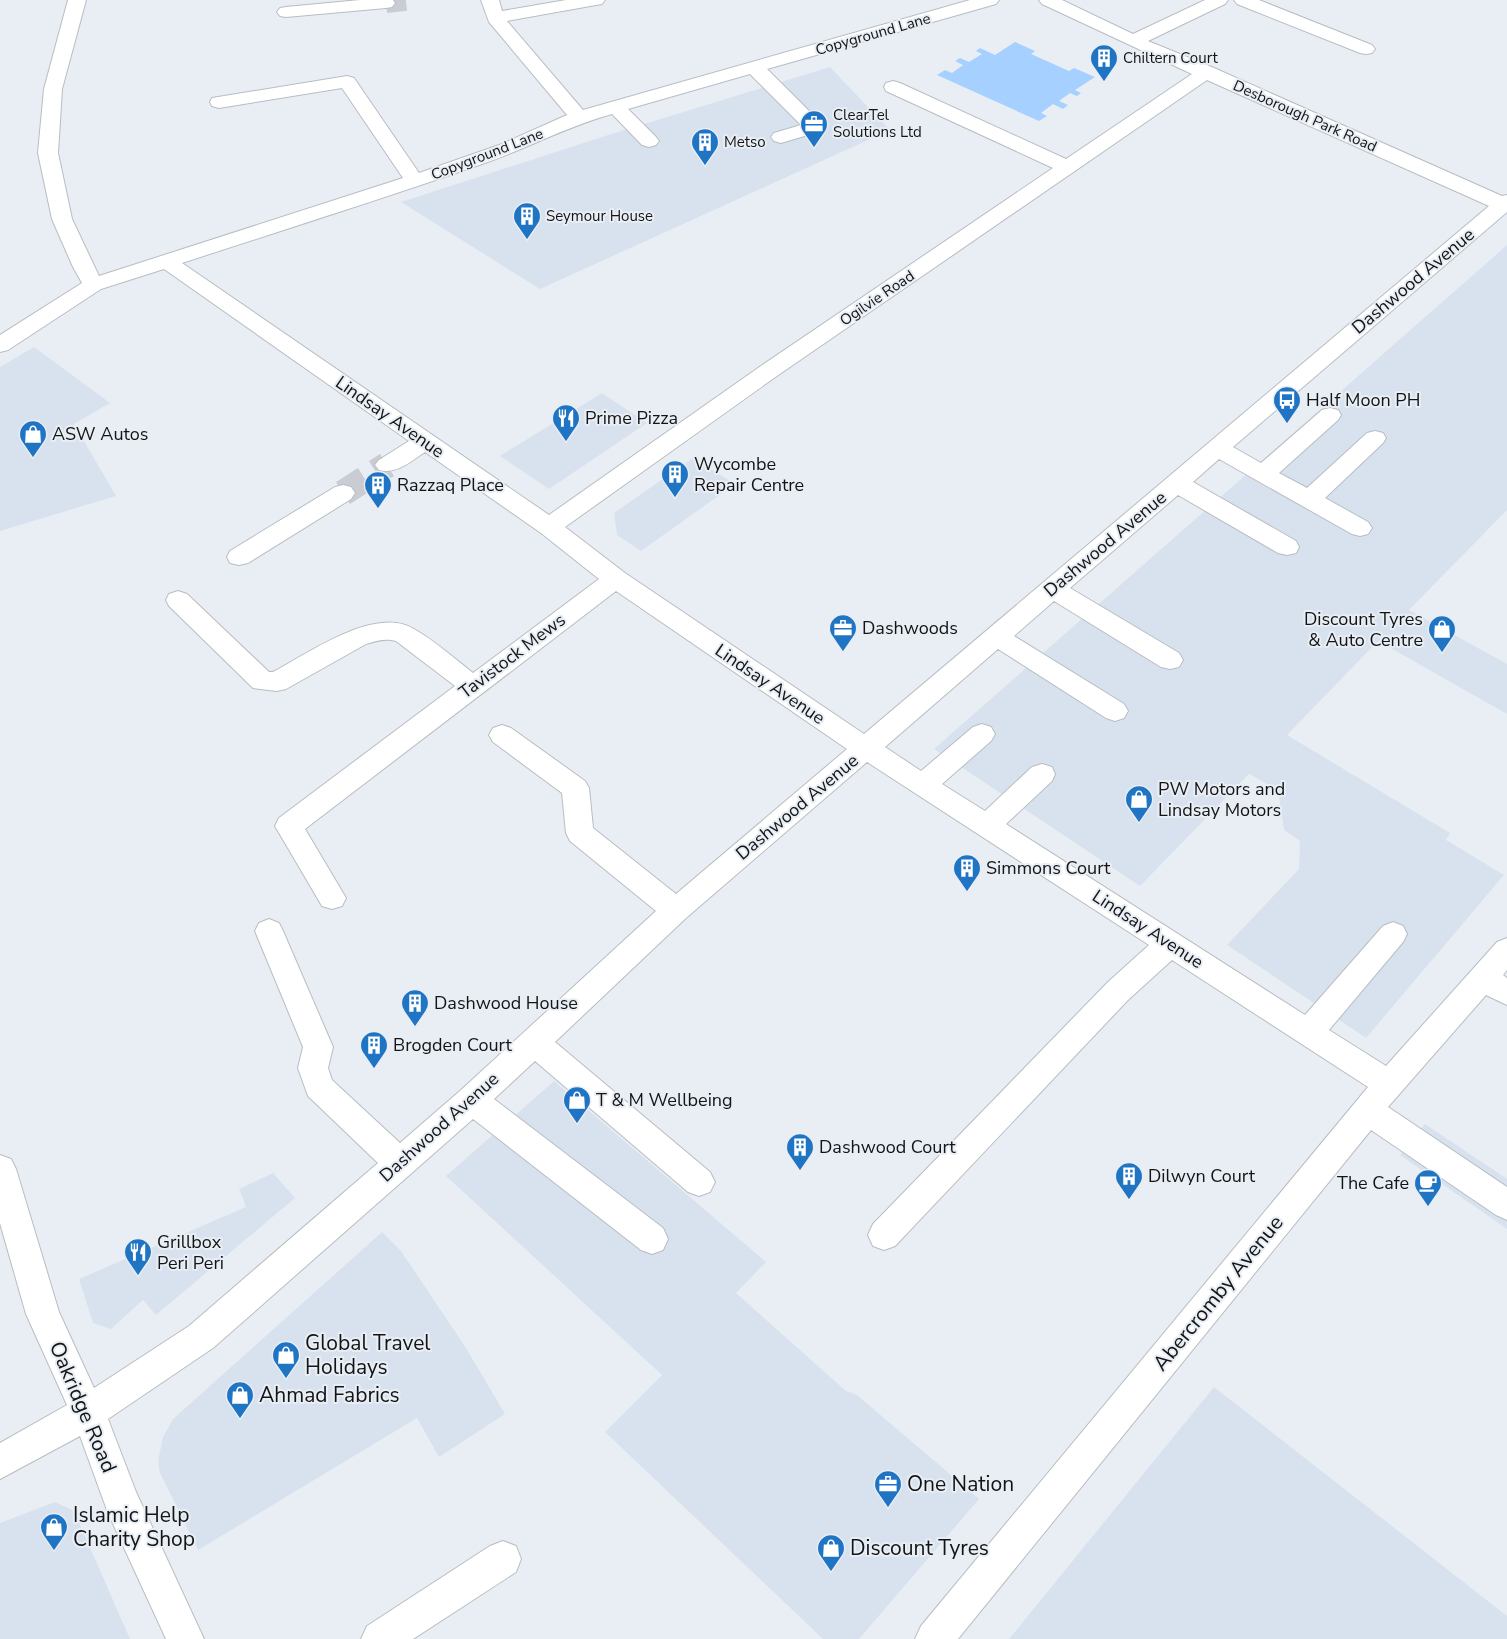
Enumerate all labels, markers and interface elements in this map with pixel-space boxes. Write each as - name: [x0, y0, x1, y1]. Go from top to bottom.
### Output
- street label: Copyground Lane: [813, 8, 933, 60]
- building icon: Chiltern Court: [1089, 43, 1119, 82]
- place label: Chiltern Court: [1123, 48, 1218, 68]
- street label: Desborough Park Road: [1230, 75, 1380, 157]
- place label: ClearTel Solutions Ltd: [833, 105, 922, 142]
- office icon: ClearTel Solutions Ltd: [799, 109, 829, 148]
- street label: Copyground Lane: [428, 123, 546, 185]
- building icon: Metso: [690, 127, 720, 166]
- place label: Metso: [724, 132, 766, 152]
- building icon: Seymour House: [512, 201, 542, 240]
- place label: Seymour House: [546, 206, 653, 226]
- street label: Dashwood Avenue: [1347, 223, 1479, 339]
- street label: Ogilvie Road: [836, 266, 918, 330]
- street label: Lindsay Avenue: [331, 370, 449, 464]
- bus stop icon: Half Moon PH: [1272, 385, 1302, 424]
- place label: Half Moon PH: [1306, 388, 1420, 412]
- restaurant icon: Prime Pizza: [551, 403, 581, 442]
- place label: Prime Pizza: [585, 406, 678, 430]
- shop icon: ASW Autos: [18, 419, 48, 458]
- place label: ASW Autos: [52, 422, 148, 446]
- place label: Wycombe Repair Centre: [694, 452, 804, 497]
- building icon: Wycombe Repair Centre: [660, 459, 690, 498]
- building icon: Razzaq Place: [363, 470, 393, 509]
- place label: Razzaq Place: [397, 473, 504, 497]
- street label: Dashwood Avenue: [1039, 486, 1171, 602]
- place label: Discount Tyres & Auto Centre: [1304, 607, 1423, 652]
- street label: Tavistock Mews: [454, 608, 570, 704]
- office icon: Dashwoods: [828, 613, 858, 652]
- shop icon: Discount Tyres & Auto Centre: [1427, 614, 1457, 653]
- place label: Dashwoods: [862, 616, 958, 640]
- street label: Lindsay Avenue: [710, 638, 830, 730]
- street label: Dashwood Avenue: [731, 749, 863, 865]
- place label: PW Motors and Lindsay Motors: [1158, 777, 1285, 822]
- shop icon: PW Motors and Lindsay Motors: [1124, 784, 1154, 823]
- building icon: Simmons Court: [952, 853, 982, 892]
- place label: Simmons Court: [986, 856, 1111, 880]
- street label: Lindsay Avenue: [1088, 884, 1208, 974]
- building icon: Dashwood House: [400, 988, 430, 1027]
- place label: Dashwood House: [434, 991, 578, 1015]
- building icon: Brogden Court: [359, 1030, 389, 1069]
- place label: Brogden Court: [393, 1033, 512, 1057]
- street label: Dashwood Avenue: [374, 1067, 504, 1187]
- shop icon: T & M Wellbeing: [562, 1085, 592, 1124]
- place label: T & M Wellbeing: [596, 1088, 733, 1112]
- building icon: Dashwood Court: [785, 1132, 815, 1171]
- place label: Dashwood Court: [819, 1135, 956, 1159]
- building icon: Dilwyn Court: [1114, 1161, 1144, 1200]
- place label: Dilwyn Court: [1148, 1164, 1256, 1188]
- cafe icon: The Cafe: [1413, 1168, 1443, 1207]
- place label: The Cafe: [1337, 1171, 1409, 1195]
- street label: Abercromby Avenue: [1147, 1209, 1289, 1377]
- place label: Grillbox Peri Peri: [157, 1230, 224, 1275]
- restaurant icon: Grillbox Peri Peri: [123, 1237, 153, 1276]
- place label: Global Travel Holidays: [305, 1329, 431, 1381]
- street label: Oakridge Road: [43, 1337, 123, 1477]
- shop icon: Global Travel Holidays: [271, 1340, 301, 1379]
- shop icon: Ahmad Fabrics: [225, 1380, 255, 1419]
- place label: Ahmad Fabrics: [259, 1381, 400, 1409]
- office icon: One Nation: [873, 1469, 903, 1508]
- place label: One Nation: [907, 1470, 1014, 1498]
- place label: Islamic Help Charity Shop: [73, 1501, 195, 1553]
- shop icon: Islamic Help Charity Shop: [39, 1512, 69, 1551]
- shop icon: Discount Tyres: [816, 1533, 846, 1572]
- place label: Discount Tyres: [850, 1534, 989, 1562]

